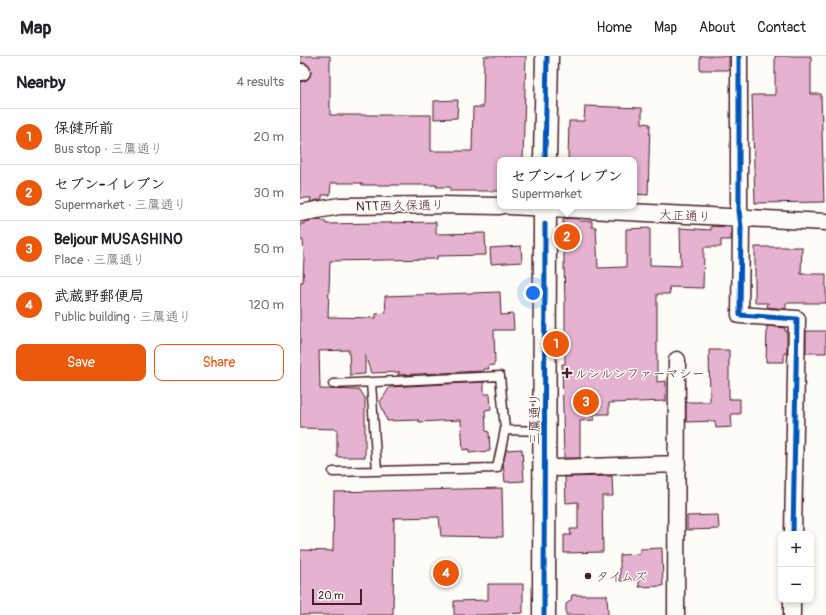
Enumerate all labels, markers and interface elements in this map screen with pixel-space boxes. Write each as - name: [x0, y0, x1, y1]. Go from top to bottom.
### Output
- text: Map: [20, 16, 51, 40]
- text: Home: [597, 19, 632, 36]
- text: Map: [654, 19, 677, 36]
- text: About: [699, 19, 735, 36]
- text: Contact: [757, 19, 806, 36]
- text: Nearby: [16, 72, 65, 93]
- text: 4 results: [237, 74, 284, 90]
- text: 保健所前: [54, 119, 114, 138]
- text: 1: [26, 129, 32, 145]
- text: 20 m: [253, 129, 284, 145]
- text: Bus stop · 三鷹通り: [54, 141, 163, 157]
- popup: [497, 157, 637, 209]
- text: セブン-イレブン: [511, 167, 623, 186]
- text: セブン-イレブン: [54, 175, 165, 194]
- text: 2: [25, 185, 33, 201]
- text: 30 m: [254, 185, 284, 201]
- text: Supermarket: [511, 186, 582, 202]
- text: Supermarket · 三鷹通り: [54, 197, 186, 213]
- street label: NTT西久保通り: [356, 197, 444, 215]
- street label: 大正通り: [659, 207, 711, 225]
- pin: 2: [554, 222, 580, 252]
- text: Beljour MUSASHINO: [54, 230, 182, 249]
- text: 3: [25, 241, 33, 257]
- text: 50 m: [254, 241, 284, 257]
- text: Place · 三鷹通り: [54, 252, 145, 268]
- your location: [523, 283, 543, 303]
- text: 武蔵野郵便局: [54, 287, 144, 306]
- text: 4: [25, 297, 33, 313]
- text: 120 m: [248, 297, 284, 313]
- text: Public building · 三鷹通り: [54, 309, 192, 325]
- pin: 1: [543, 329, 569, 359]
- button: Save: [16, 344, 146, 381]
- button: Share: [154, 344, 284, 381]
- place label: ルンルンファーマシー: [575, 366, 705, 382]
- marker: ルンルンファーマシー: [562, 368, 572, 378]
- pin: 3: [573, 387, 599, 417]
- street label: 三鷹通り: [527, 393, 543, 445]
- map controls: [778, 531, 814, 603]
- button: +: [778, 531, 814, 567]
- pin: 4: [433, 558, 459, 588]
- button: −: [778, 567, 814, 603]
- place label: タイムズ: [596, 569, 647, 585]
- marker: タイムズ: [583, 571, 593, 581]
- scale bar: [312, 587, 362, 606]
- text: 20 m: [318, 589, 344, 602]

